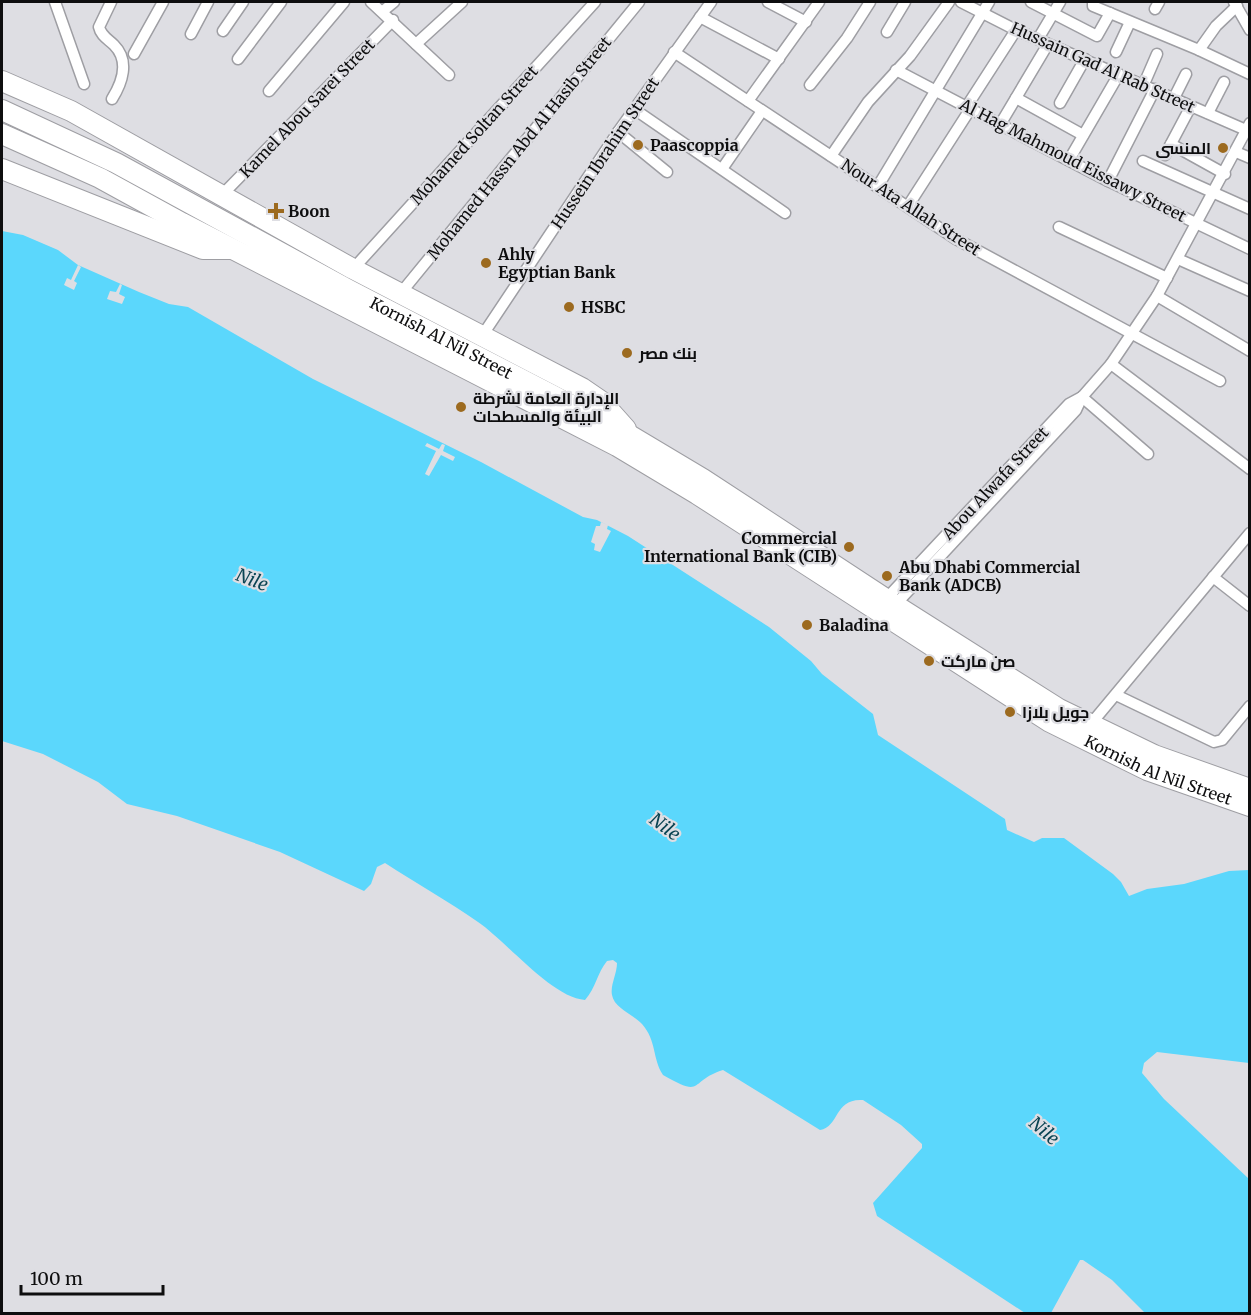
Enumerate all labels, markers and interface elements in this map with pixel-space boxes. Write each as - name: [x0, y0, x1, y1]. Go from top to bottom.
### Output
- street label: Hussain Gad Al Rab Street: [1008, 17, 1199, 117]
- street label: Mohamed Hassn Abd Al Hasib Street: [423, 32, 616, 264]
- street label: Kamel Abou Sarei Street: [235, 34, 379, 182]
- street label: Mohamed Soltan Street: [406, 61, 542, 209]
- street label: Hussein Ibrahim Street: [547, 73, 664, 233]
- street label: Al Hag Mahmoud Eissawy Street: [956, 94, 1190, 226]
- place label: Paascoppia: [650, 135, 739, 155]
- marker: Paascoppia: [631, 138, 645, 152]
- place label: المنسى: [1156, 138, 1211, 158]
- marker: المنسى: [1216, 141, 1230, 155]
- street label: Nour Ata Allah Street: [837, 154, 985, 260]
- place label: Boon: [288, 201, 330, 221]
- marker: Boon: [269, 204, 283, 218]
- place label: Ahly Egyptian Bank: [497, 244, 616, 282]
- marker: Ahly Egyptian Bank: [479, 256, 493, 270]
- street label: Kornish Al Nil Street: [367, 293, 517, 383]
- place label: HSBC: [581, 297, 626, 317]
- marker: HSBC: [562, 300, 576, 314]
- place label: بنك مصر: [638, 343, 697, 363]
- marker: بنك مصر: [620, 346, 634, 360]
- place label: الإدارة العامة لشرطة البيئة والمسطحات: [473, 388, 619, 426]
- marker: الإدارة العامة لشرطة البيئة والمسطحات: [454, 400, 468, 414]
- street label: Abou Alwafa Street: [937, 422, 1053, 544]
- place label: Commercial International Bank (CIB): [644, 528, 837, 566]
- marker: Commercial International Bank (CIB): [842, 540, 856, 554]
- place label: Abu Dhabi Commercial Bank (ADCB): [898, 557, 1080, 595]
- water label: Nile: [233, 563, 272, 596]
- marker: Abu Dhabi Commercial Bank (ADCB): [880, 569, 894, 583]
- place label: Baladina: [819, 615, 889, 635]
- marker: Baladina: [800, 618, 814, 632]
- place label: صن ماركت: [941, 651, 1016, 671]
- marker: صن ماركت: [922, 654, 936, 668]
- place label: جويل بلازا: [1022, 702, 1089, 722]
- marker: جويل بلازا: [1003, 705, 1017, 719]
- street label: Kornish Al Nil Street: [1081, 731, 1235, 809]
- water label: Nile: [645, 808, 685, 846]
- water label: Nile: [1024, 1111, 1064, 1150]
- scale bar: [21, 1258, 164, 1296]
- text: 100 m: [30, 1267, 83, 1290]

